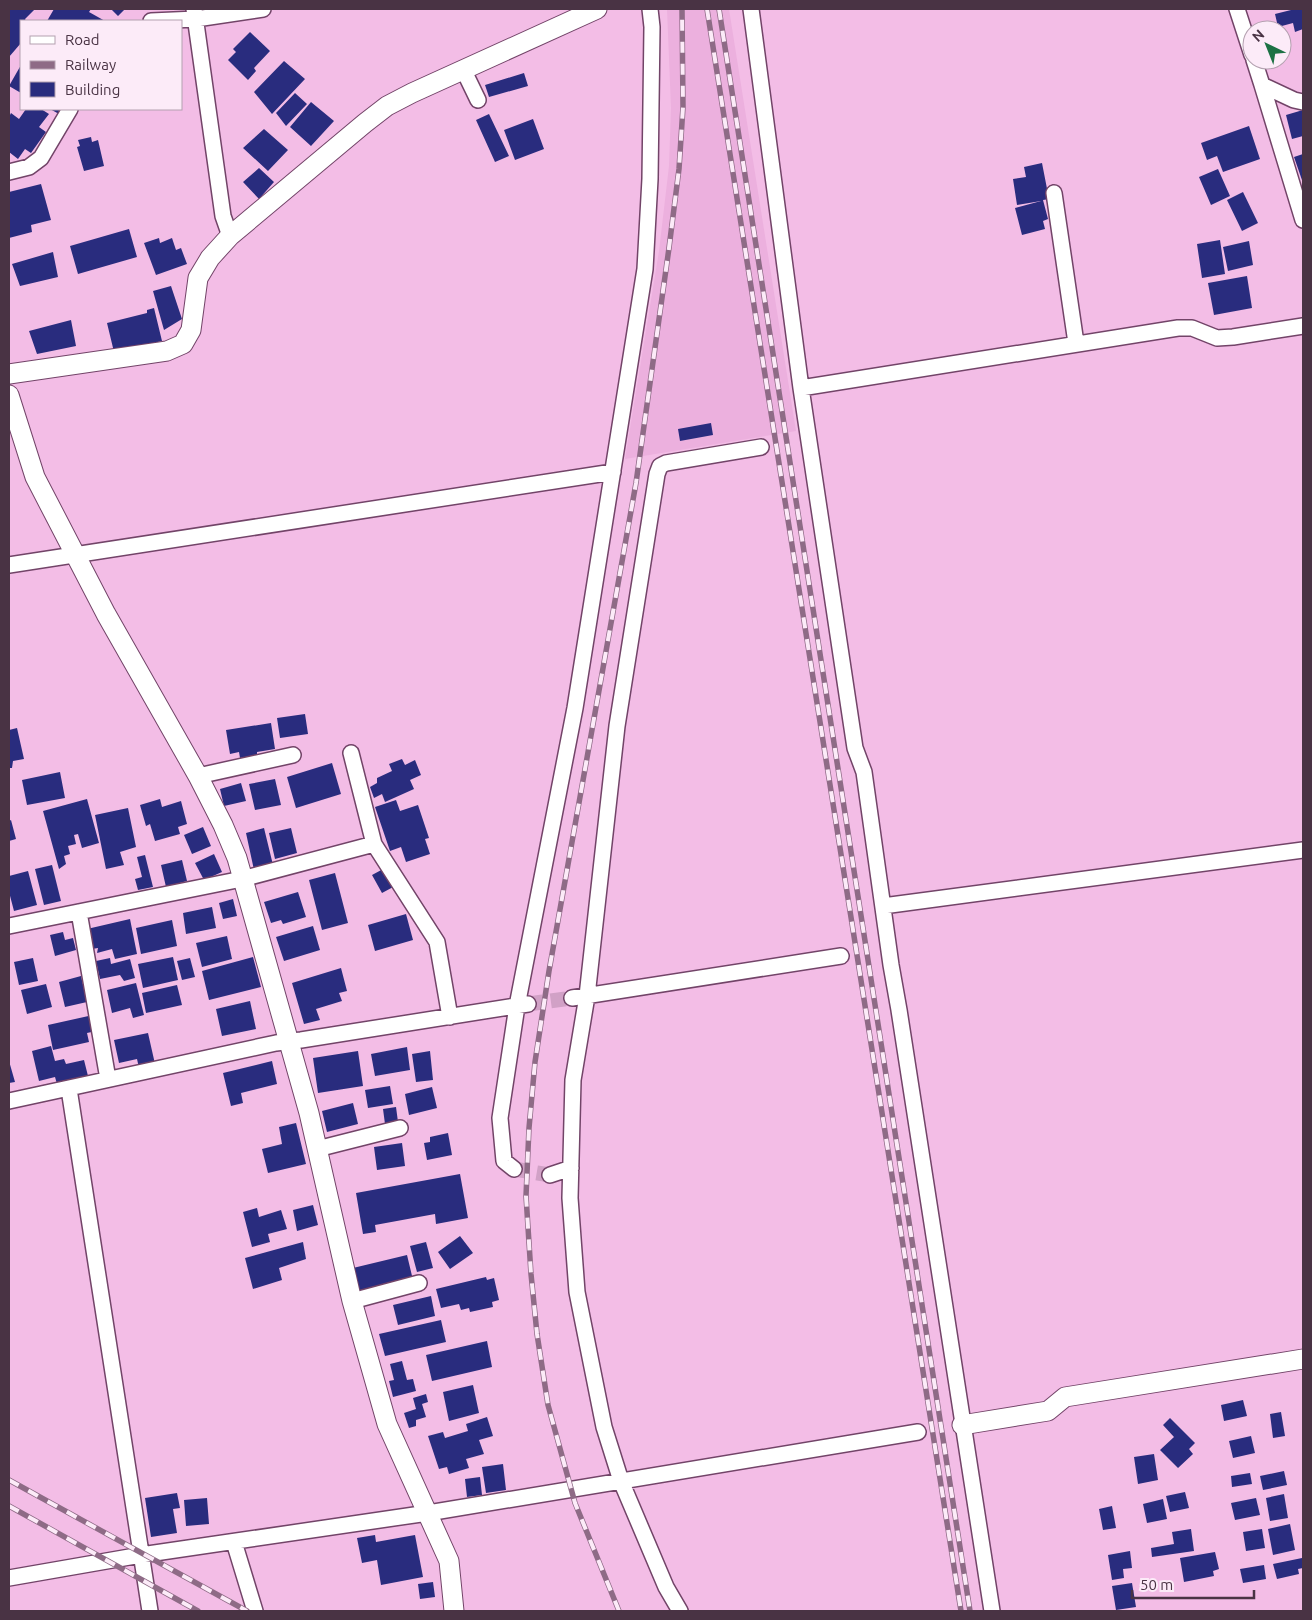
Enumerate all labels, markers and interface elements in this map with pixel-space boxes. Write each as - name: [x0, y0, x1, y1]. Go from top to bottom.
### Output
- legend: [20, 20, 182, 110]
- north arrow: [1242, 20, 1292, 70]
- text: N: [1249, 26, 1267, 45]
- text: Road: [65, 31, 100, 48]
- text: Railway: [65, 56, 116, 73]
- text: Building: [65, 81, 120, 98]
- scale bar: [1132, 1568, 1254, 1600]
- text: 50 m: [1140, 1576, 1173, 1593]

